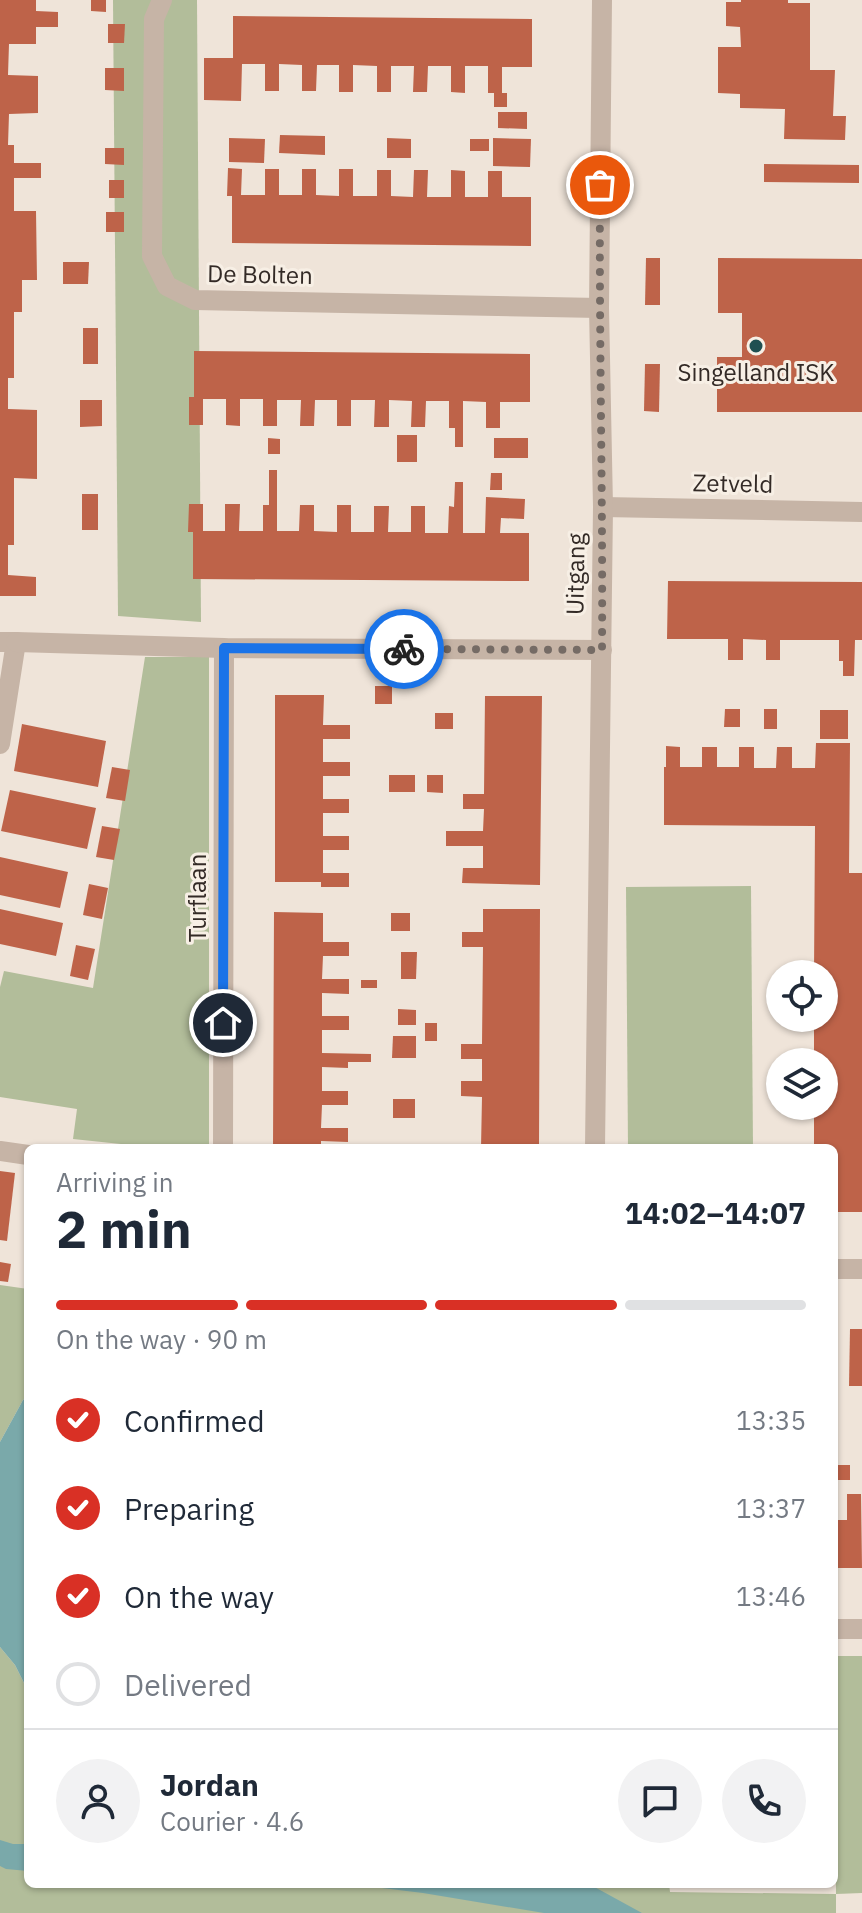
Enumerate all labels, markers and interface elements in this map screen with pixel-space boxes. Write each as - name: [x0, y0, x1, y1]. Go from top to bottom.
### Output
- pin: [566, 151, 634, 219]
- icon: bag: [578, 163, 622, 207]
- street label: De Bolten: [207, 257, 313, 291]
- marker: Singelland ISK: [747, 337, 765, 355]
- place label: Singelland ISK: [677, 356, 835, 388]
- street label: Zetveld: [692, 466, 774, 500]
- street label: Uitgang: [558, 532, 592, 615]
- courier: [364, 609, 444, 689]
- icon: bike: [382, 627, 426, 671]
- street label: Turflaan: [181, 854, 213, 942]
- map controls: [766, 960, 838, 1120]
- button: locate: [766, 960, 838, 1032]
- pin: [189, 989, 257, 1057]
- icon: home: [201, 1001, 245, 1045]
- button: layers: [766, 1048, 838, 1120]
- text: Arriving in: [56, 1165, 173, 1199]
- text: 14:02–14:07: [625, 1193, 806, 1232]
- text: 2 min: [56, 1195, 192, 1262]
- text: On the way · 90 m: [56, 1322, 267, 1356]
- icon: check: [56, 1398, 100, 1442]
- text: Confirmed: [124, 1401, 265, 1440]
- text: 13:35: [736, 1403, 806, 1437]
- icon: check: [56, 1486, 100, 1530]
- text: Preparing: [124, 1489, 254, 1528]
- text: 13:37: [736, 1491, 806, 1525]
- icon: check: [56, 1574, 100, 1618]
- text: On the way: [124, 1577, 274, 1616]
- text: 13:46: [736, 1579, 806, 1613]
- text: Delivered: [124, 1665, 252, 1704]
- button: person: [56, 1759, 140, 1843]
- button: chat: [618, 1759, 702, 1843]
- button: phone: [722, 1759, 806, 1843]
- text: Jordan: [160, 1765, 259, 1804]
- text: Courier · 4.6: [160, 1804, 304, 1838]

